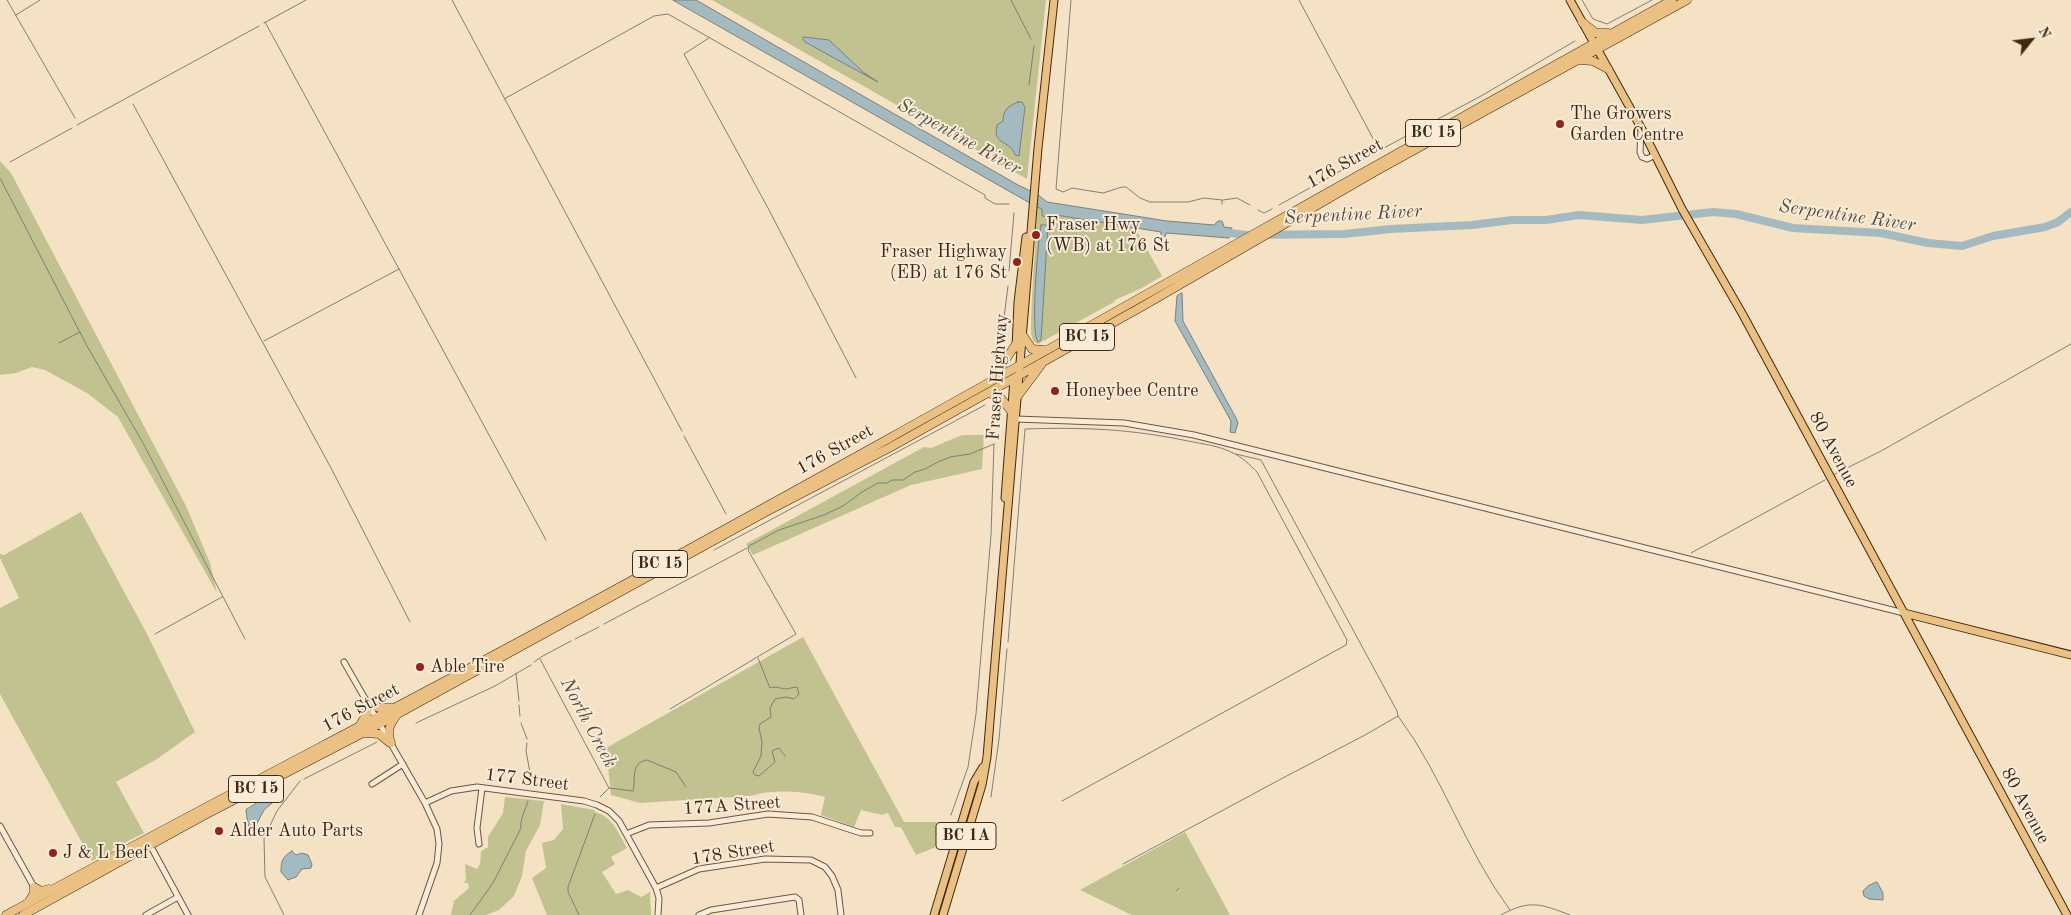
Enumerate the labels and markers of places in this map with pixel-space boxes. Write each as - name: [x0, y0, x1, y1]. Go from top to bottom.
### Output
- place label: The Growers Garden Centre: [1570, 103, 1684, 146]
- marker: The Growers Garden Centre: [1554, 118, 1566, 130]
- place label: Fraser Hwy (WB) at 176 St: [1046, 214, 1170, 256]
- marker: Fraser Hwy (WB) at 176 St: [1030, 229, 1042, 241]
- place label: Fraser Highway (EB) at 176 St: [880, 241, 1007, 284]
- marker: Fraser Highway (EB) at 176 St: [1011, 256, 1023, 268]
- place label: Honeybee Centre: [1065, 380, 1198, 402]
- marker: Honeybee Centre: [1049, 385, 1061, 397]
- place label: Able Tire: [430, 656, 505, 678]
- marker: Able Tire: [414, 661, 426, 673]
- place label: Alder Auto Parts: [229, 820, 363, 842]
- marker: Alder Auto Parts: [213, 825, 225, 837]
- place label: J & L Beef: [63, 842, 149, 864]
- marker: J & L Beef: [47, 847, 59, 859]

